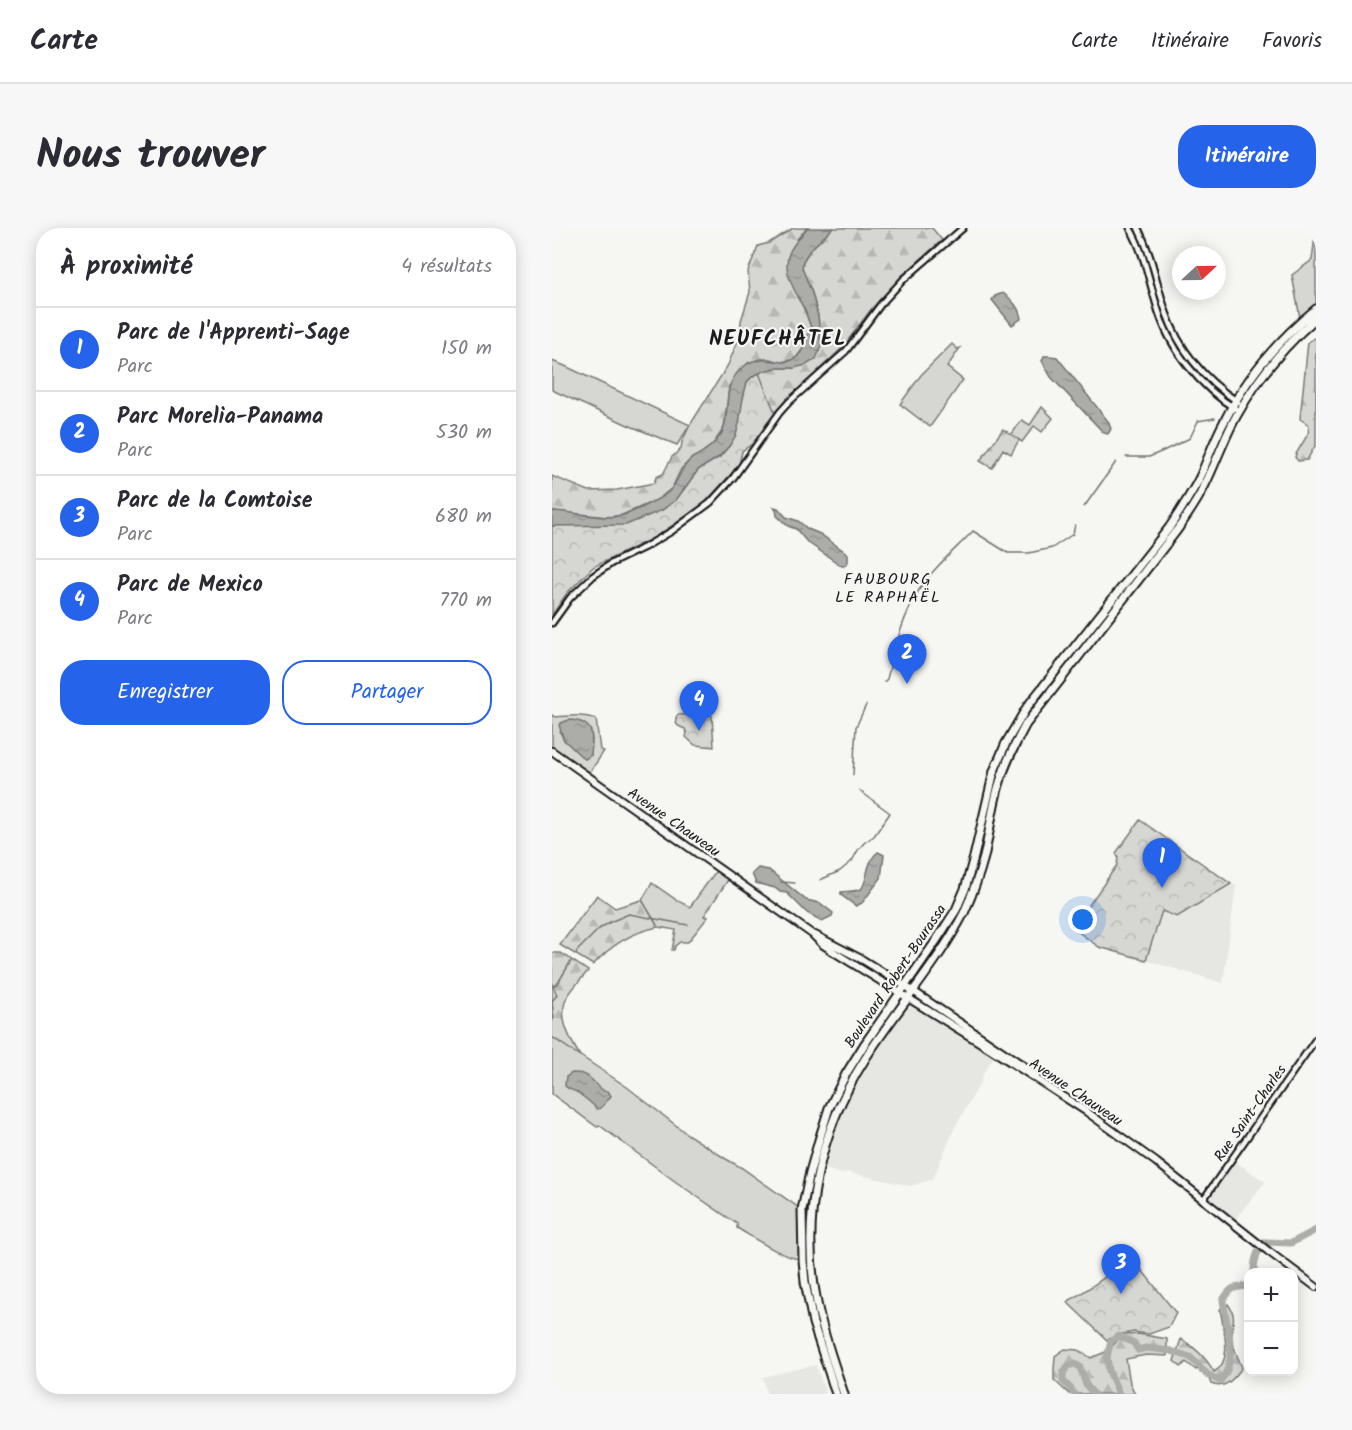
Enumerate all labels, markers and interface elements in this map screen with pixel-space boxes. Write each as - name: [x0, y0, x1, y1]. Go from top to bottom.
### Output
- text: Carte: [30, 19, 98, 64]
- text: Carte: [1071, 25, 1118, 58]
- text: Itinéraire: [1151, 25, 1229, 58]
- text: Favoris: [1262, 25, 1322, 58]
- text: Nous trouver: [36, 123, 265, 190]
- button: Itinéraire: [1178, 125, 1316, 188]
- text: À proximité: [60, 246, 192, 288]
- north arrow: [1172, 246, 1226, 300]
- text: 4 résultats: [401, 251, 492, 283]
- text: Parc de l'Apprenti-Sage: [117, 316, 350, 351]
- district label: NEUFCHÂTEL: [709, 323, 847, 356]
- text: 1: [76, 333, 83, 365]
- text: 150 m: [441, 333, 492, 365]
- text: Parc: [117, 351, 153, 383]
- text: Parc Morelia-Panama: [117, 400, 323, 435]
- text: 2: [74, 417, 85, 449]
- text: 530 m: [436, 417, 492, 449]
- text: Parc: [117, 435, 153, 467]
- text: Parc de la Comtoise: [117, 484, 312, 519]
- text: 3: [74, 501, 85, 533]
- text: 680 m: [435, 501, 492, 533]
- text: Parc: [117, 519, 153, 551]
- district label: FAUBOURG LE RAPHAËL: [835, 567, 941, 610]
- text: Parc de Mexico: [117, 568, 263, 603]
- text: 4: [74, 585, 85, 617]
- text: 770 m: [440, 585, 492, 617]
- text: Parc: [117, 603, 153, 635]
- pin: 2: [888, 634, 926, 684]
- button: Enregistrer: [60, 660, 270, 725]
- button: Partager: [282, 660, 492, 725]
- pin: 4: [680, 682, 718, 731]
- street label: Avenue Chauveau: [622, 782, 725, 864]
- pin: 1: [1142, 838, 1182, 888]
- street label: Boulevard Robert-Bourassa: [839, 900, 953, 1053]
- your location: [1068, 905, 1097, 934]
- street label: Avenue Chauveau: [1024, 1052, 1127, 1133]
- street label: Rue Saint-Charles: [1208, 1060, 1294, 1167]
- pin: 3: [1102, 1244, 1140, 1294]
- map controls: [1244, 1268, 1298, 1376]
- button: +: [1244, 1268, 1298, 1322]
- button: −: [1244, 1322, 1298, 1376]

